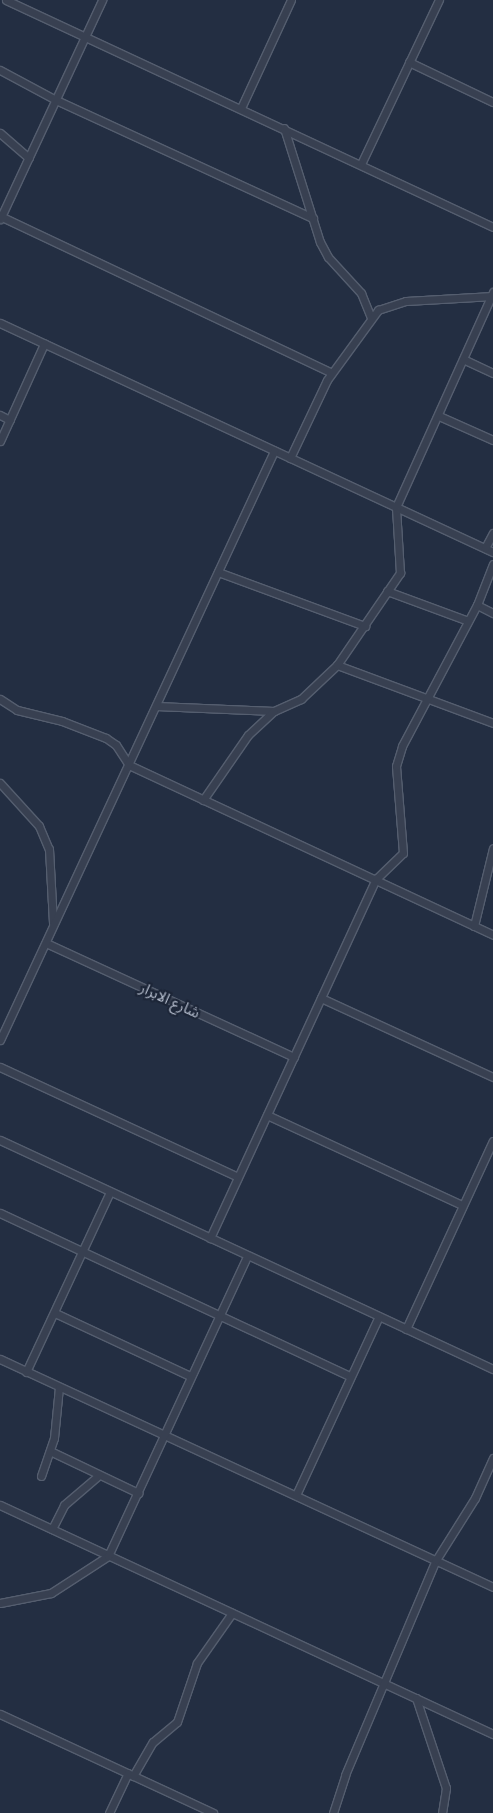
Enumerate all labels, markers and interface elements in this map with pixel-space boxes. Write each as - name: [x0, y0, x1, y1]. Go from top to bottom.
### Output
- street label: شارع الابرار: [137, 978, 203, 1022]

